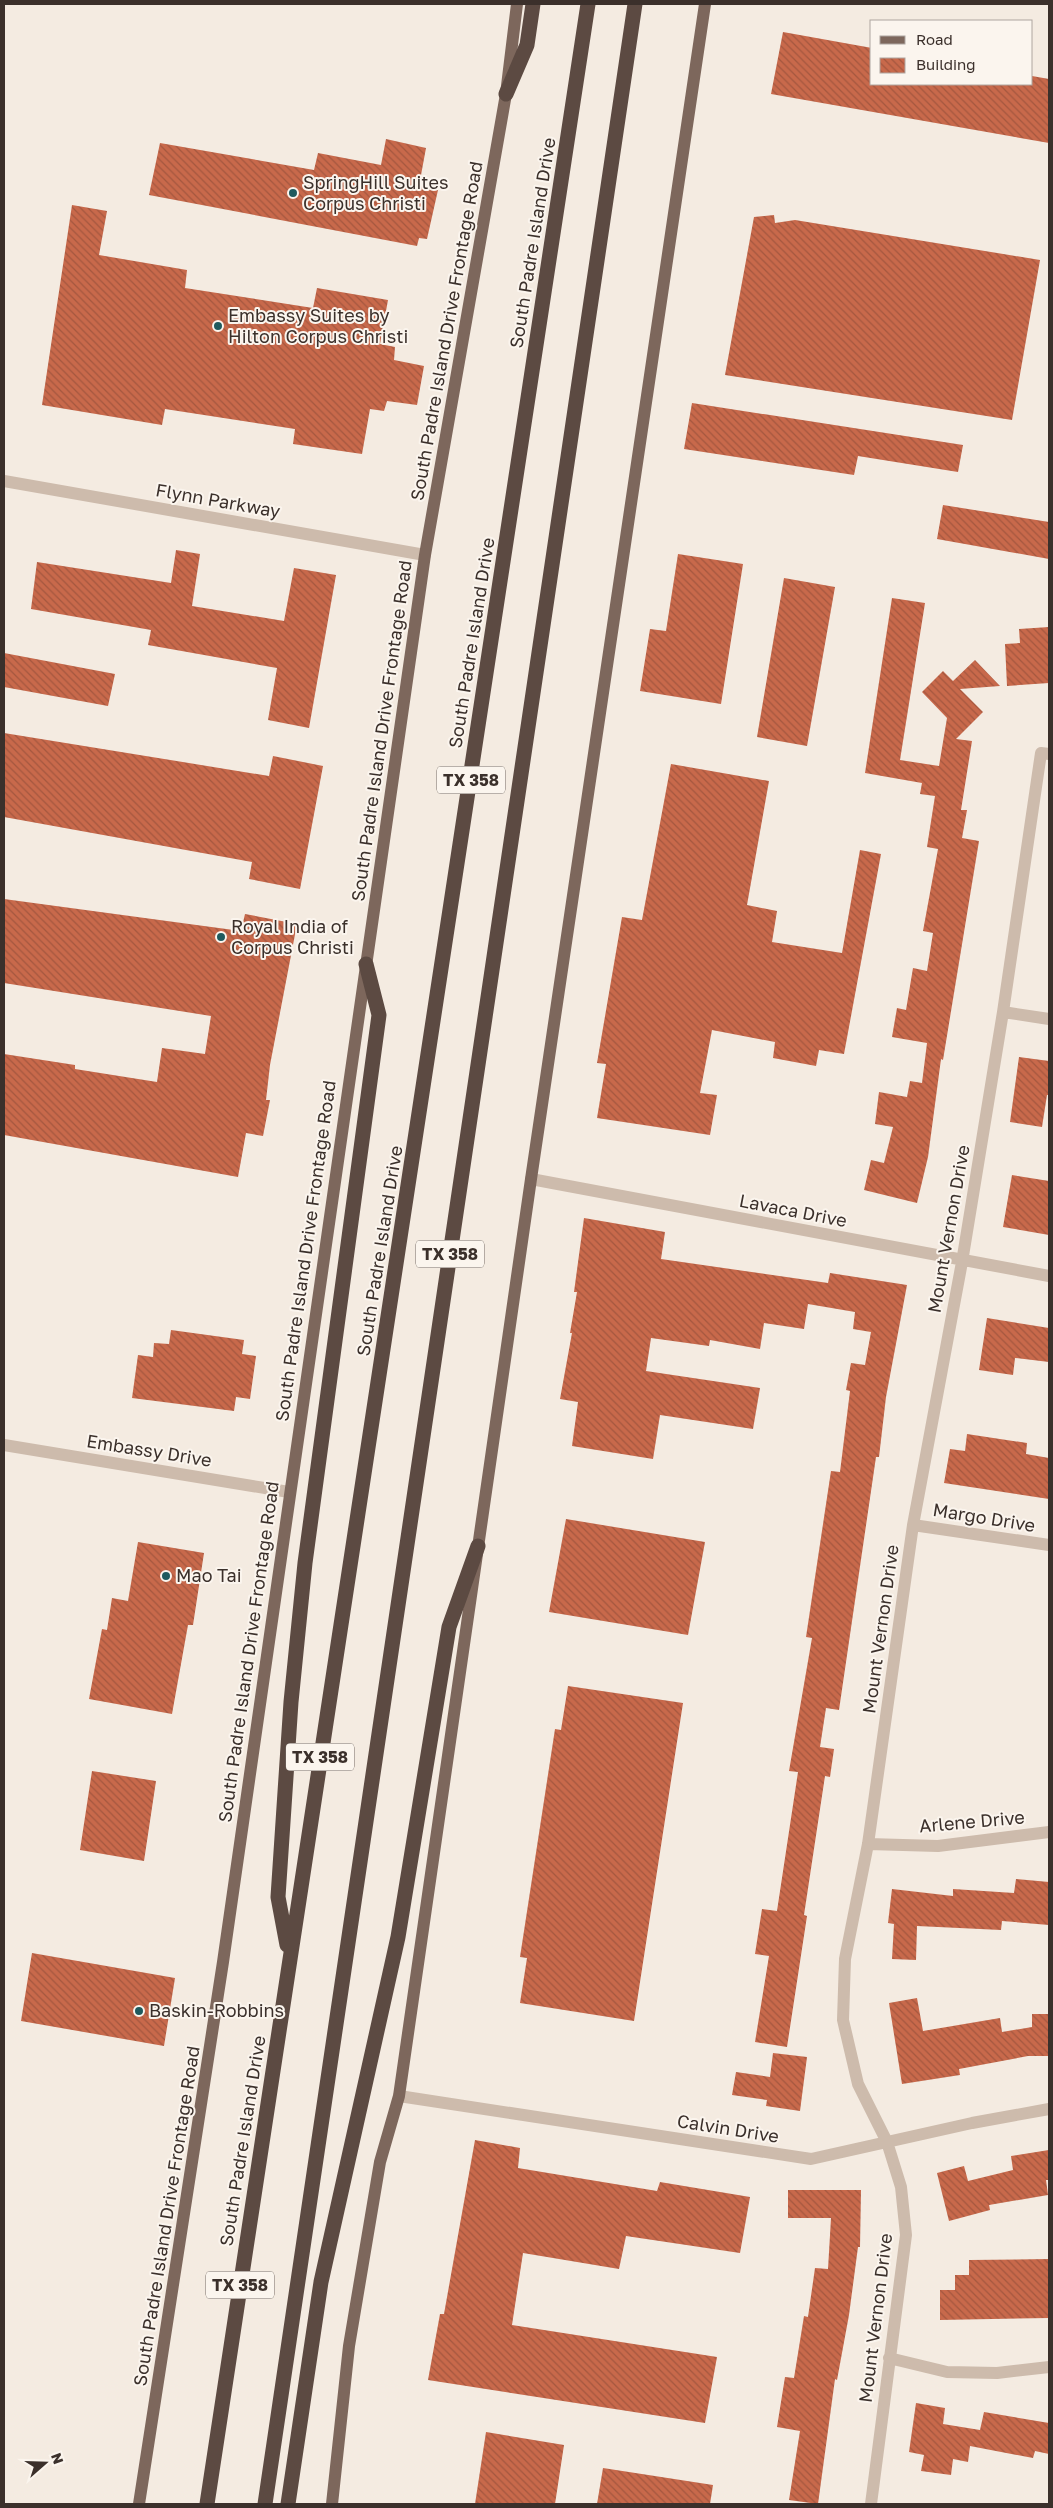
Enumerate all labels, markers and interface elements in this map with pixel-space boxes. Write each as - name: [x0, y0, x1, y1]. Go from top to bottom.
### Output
- legend: [870, 20, 1033, 85]
- text: Road: [916, 30, 953, 48]
- text: Building: [916, 55, 976, 73]
- street label: South Padre Island Drive: [504, 136, 560, 350]
- street label: South Padre Island Drive Frontage Road: [405, 159, 487, 502]
- place label: SpringHill Suites Corpus Christi: [303, 171, 449, 214]
- marker: SpringHill Suites Corpus Christi: [287, 187, 299, 199]
- place label: Embassy Suites by Hilton Corpus Christi: [228, 304, 408, 347]
- marker: Embassy Suites by Hilton Corpus Christi: [212, 320, 224, 332]
- street label: Flynn Parkway: [154, 478, 282, 522]
- street label: South Padre Island Drive: [443, 536, 499, 750]
- street label: South Padre Island Drive Frontage Road: [346, 559, 416, 903]
- road number: TX 358: [437, 766, 505, 794]
- place label: Royal India of Corpus Christi: [231, 915, 354, 958]
- marker: Royal India of Corpus Christi: [215, 931, 227, 943]
- street label: South Padre Island Drive Frontage Road: [270, 1079, 340, 1423]
- street label: Mount Vernon Drive: [922, 1143, 974, 1315]
- street label: South Padre Island Drive: [351, 1144, 407, 1358]
- street label: Lavaca Drive: [738, 1189, 849, 1231]
- road number: TX 358: [416, 1240, 484, 1268]
- street label: Embassy Drive: [85, 1429, 213, 1471]
- street label: South Padre Island Drive Frontage Road: [213, 1480, 283, 1824]
- street label: Margo Drive: [931, 1498, 1037, 1536]
- street label: Mount Vernon Drive: [857, 1543, 903, 1715]
- place label: Mao Tai: [176, 1564, 241, 1586]
- marker: Mao Tai: [160, 1570, 172, 1582]
- road number: TX 358: [286, 1744, 354, 1770]
- street label: Arlene Drive: [918, 1805, 1026, 1837]
- place label: Baskin-Robbins: [149, 1999, 284, 2021]
- marker: Baskin-Robbins: [133, 2005, 145, 2017]
- street label: South Padre Island Drive: [214, 2034, 270, 2248]
- street label: South Padre Island Drive Frontage Road: [128, 2044, 204, 2388]
- street label: Calvin Drive: [676, 2109, 781, 2147]
- street label: Mount Vernon Drive: [854, 2232, 896, 2404]
- road number: TX 358: [206, 2272, 274, 2298]
- north arrow: [20, 2438, 70, 2488]
- text: N: [48, 2450, 67, 2466]

